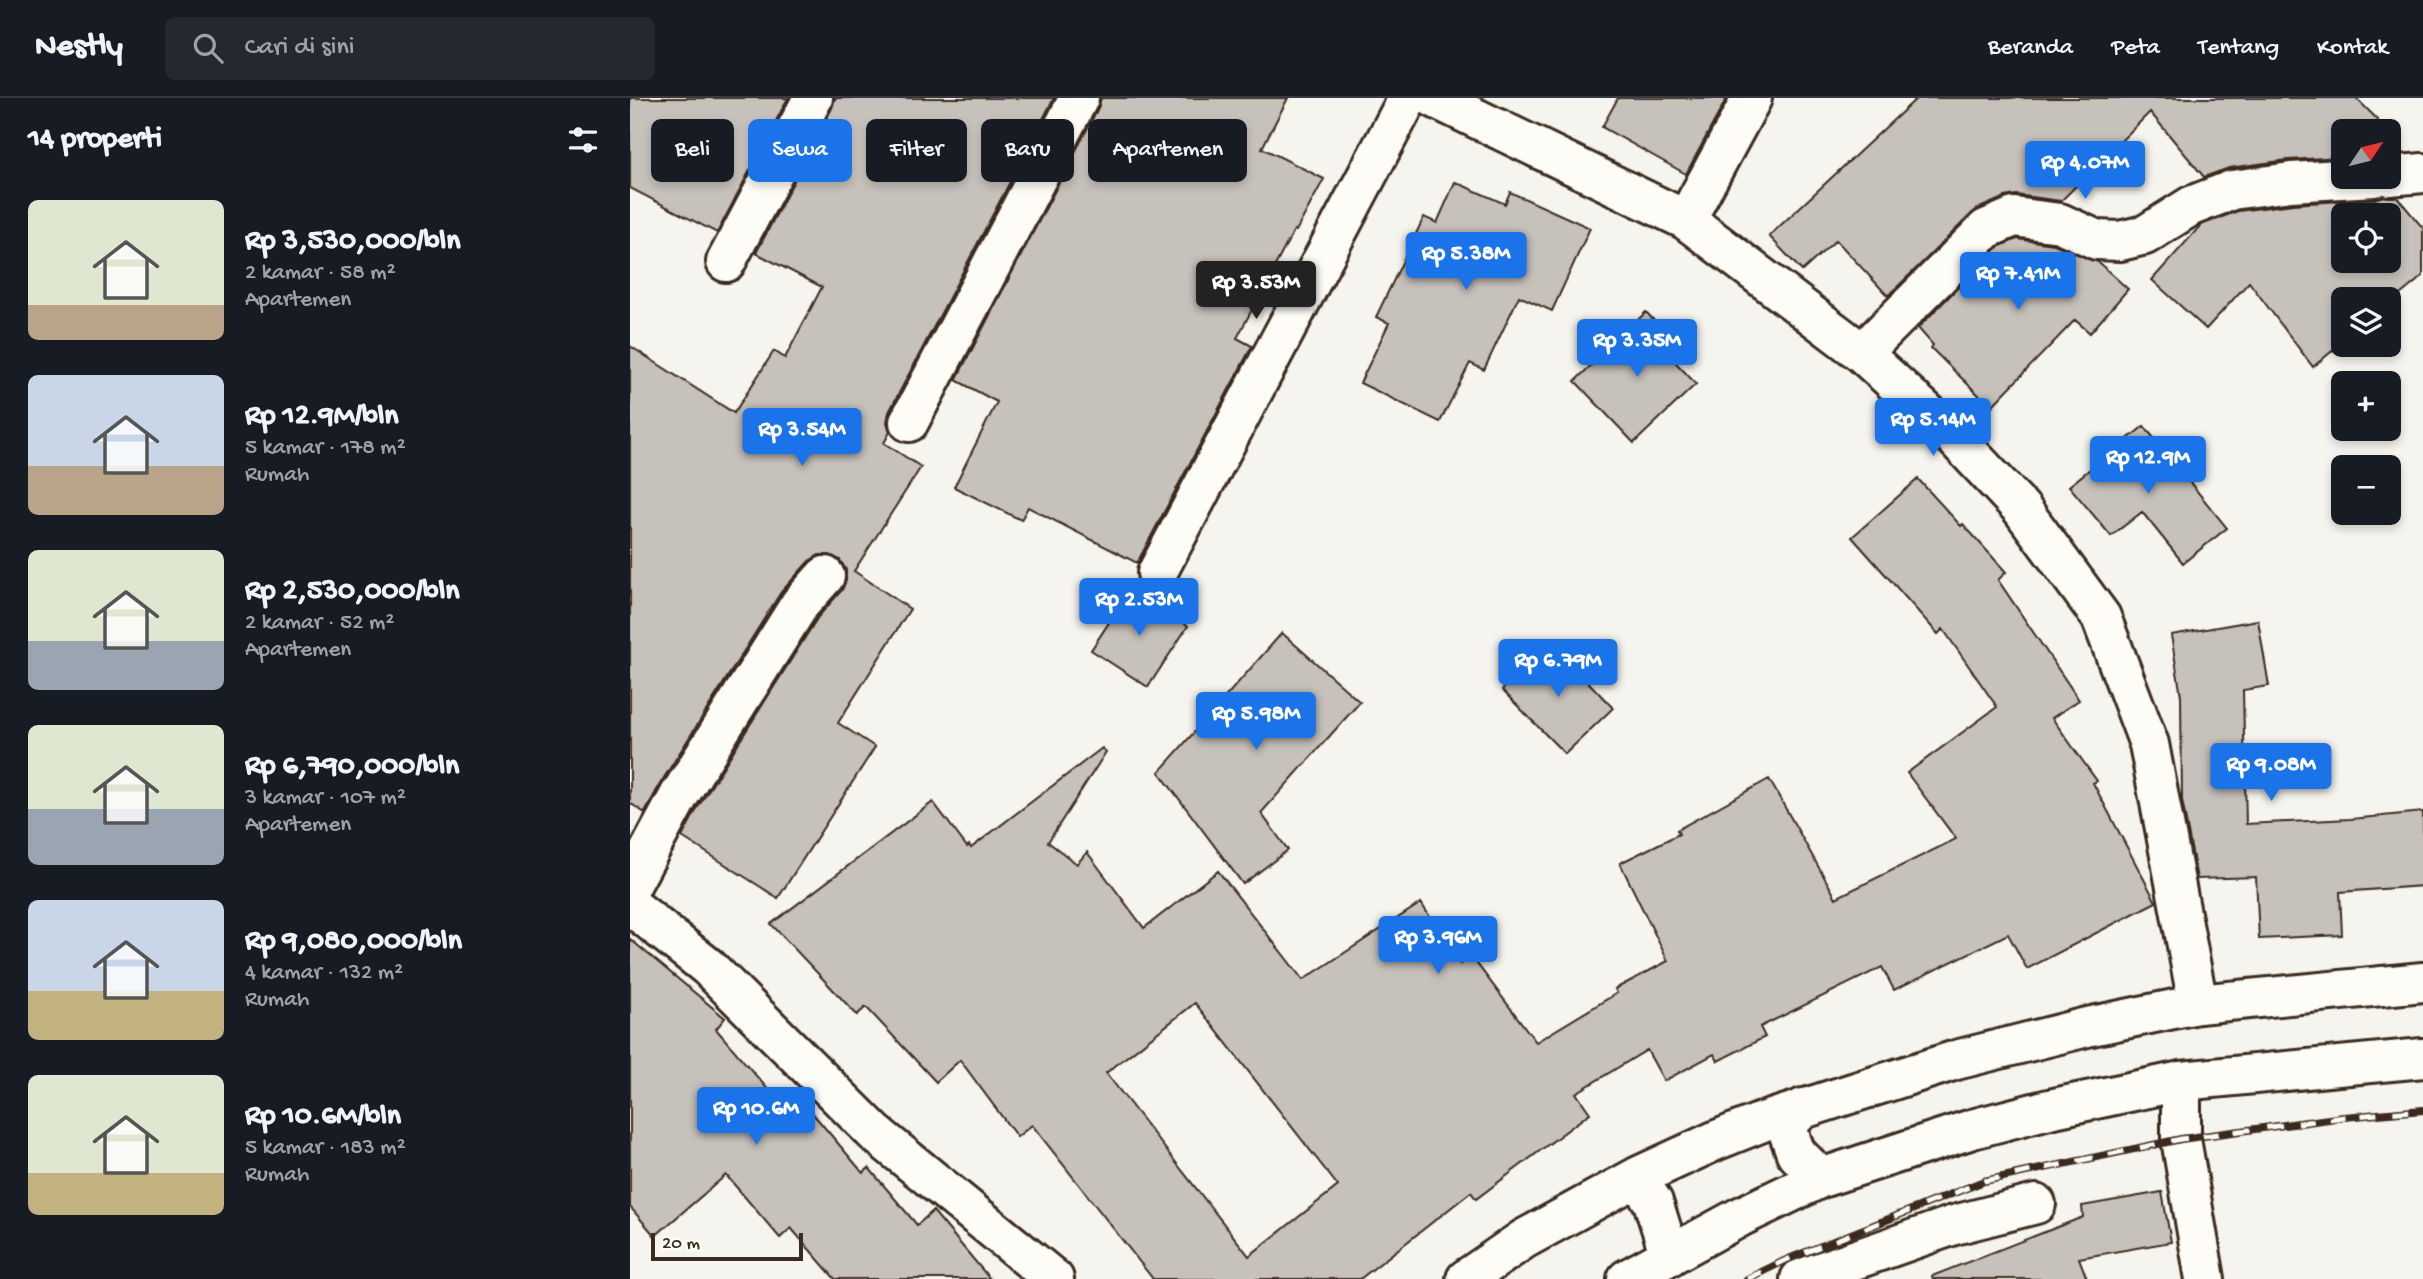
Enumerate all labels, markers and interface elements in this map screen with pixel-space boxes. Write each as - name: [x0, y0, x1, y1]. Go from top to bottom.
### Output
- search box: [165, 17, 655, 80]
- text: Nestly: [35, 29, 123, 67]
- icon: search: [189, 29, 227, 67]
- text: Cari di sini: [245, 33, 354, 64]
- text: Beranda: [1988, 34, 2073, 63]
- text: Peta: [2111, 34, 2160, 63]
- text: Tentang: [2198, 34, 2279, 63]
- text: Kontak: [2317, 34, 2388, 63]
- chip: Beli: [651, 119, 734, 182]
- chip: Sewa: [748, 119, 852, 182]
- chip: Filter: [866, 119, 967, 182]
- chip: Baru: [981, 119, 1074, 182]
- chip: Apartemen: [1088, 119, 1247, 182]
- north arrow: [2331, 119, 2401, 189]
- map controls: [2331, 119, 2401, 525]
- icon: filters: [564, 121, 602, 159]
- text: 14 properti: [28, 123, 162, 158]
- pin: Rp 4.07M: [2013, 141, 2157, 201]
- text: Rp 4.07M: [2041, 150, 2129, 177]
- button: locate: [2331, 203, 2401, 273]
- text: Rp 3,530,000/bln: [245, 225, 460, 260]
- icon: home: [84, 228, 168, 312]
- pin: Rp 5.38M: [1394, 232, 1538, 292]
- text: Rp 5.38M: [1422, 241, 1510, 268]
- pin: Rp 7.41M: [1946, 252, 2090, 312]
- text: 2 kamar · 58 m²: [245, 260, 396, 287]
- text: Rp 7.41M: [1976, 261, 2060, 288]
- pin: Rp 3.53M: [1184, 262, 1328, 321]
- text: Rp 3.53M: [1212, 270, 1300, 297]
- text: Apartemen: [245, 287, 351, 314]
- button: layers: [2331, 287, 2401, 357]
- pin: Rp 3.35M: [1565, 320, 1709, 379]
- text: Rp 3.35M: [1593, 328, 1681, 355]
- button: +: [2331, 371, 2401, 441]
- pin: Rp 5.14M: [1861, 398, 2005, 458]
- text: Rp 12.9M/bln: [245, 400, 399, 435]
- icon: home: [84, 403, 168, 487]
- text: Rp 5.14M: [1891, 407, 1975, 434]
- pin: Rp 3.54M: [730, 408, 874, 468]
- text: Rp 3.54M: [759, 417, 845, 444]
- text: 5 kamar · 178 m²: [245, 435, 406, 462]
- pin: Rp 12.9M: [2076, 436, 2220, 496]
- text: Rp 12.9M: [2106, 445, 2190, 472]
- button: −: [2331, 455, 2401, 525]
- text: Rumah: [245, 462, 309, 489]
- text: Rp 2,530,000/bln: [245, 575, 460, 610]
- icon: home: [84, 578, 168, 662]
- pin: Rp 2.53M: [1067, 578, 1211, 638]
- text: Rp 2.53M: [1095, 587, 1183, 614]
- text: 2 kamar · 52 m²: [245, 610, 394, 637]
- text: Apartemen: [245, 637, 351, 664]
- pin: Rp 6.79M: [1486, 640, 1630, 699]
- text: Rp 6.79M: [1514, 648, 1602, 675]
- pin: Rp 5.98M: [1184, 692, 1328, 752]
- text: Rp 5.98M: [1212, 701, 1300, 728]
- pin: Rp 9.08M: [2199, 744, 2343, 803]
- text: Rp 6,790,000/bln: [245, 750, 459, 785]
- text: Rp 9.08M: [2226, 752, 2316, 779]
- icon: home: [84, 753, 168, 837]
- text: 3 kamar · 107 m²: [245, 785, 406, 812]
- text: Apartemen: [245, 812, 351, 839]
- pin: Rp 3.96M: [1366, 916, 1510, 976]
- text: Rp 9,080,000/bln: [245, 925, 462, 960]
- text: Rp 3.96M: [1394, 925, 1482, 952]
- icon: home: [84, 928, 168, 1012]
- text: 4 kamar · 132 m²: [245, 960, 403, 987]
- text: Rumah: [245, 987, 309, 1014]
- pin: Rp 10.6M: [684, 1088, 828, 1147]
- text: Rp 10.6M: [713, 1096, 799, 1123]
- text: Rp 10.6M/bln: [245, 1100, 401, 1135]
- icon: home: [84, 1103, 168, 1187]
- text: 5 kamar · 183 m²: [245, 1135, 406, 1162]
- text: Rumah: [245, 1162, 309, 1189]
- scale bar: [651, 1230, 803, 1262]
- text: 20 m: [662, 1233, 700, 1256]

